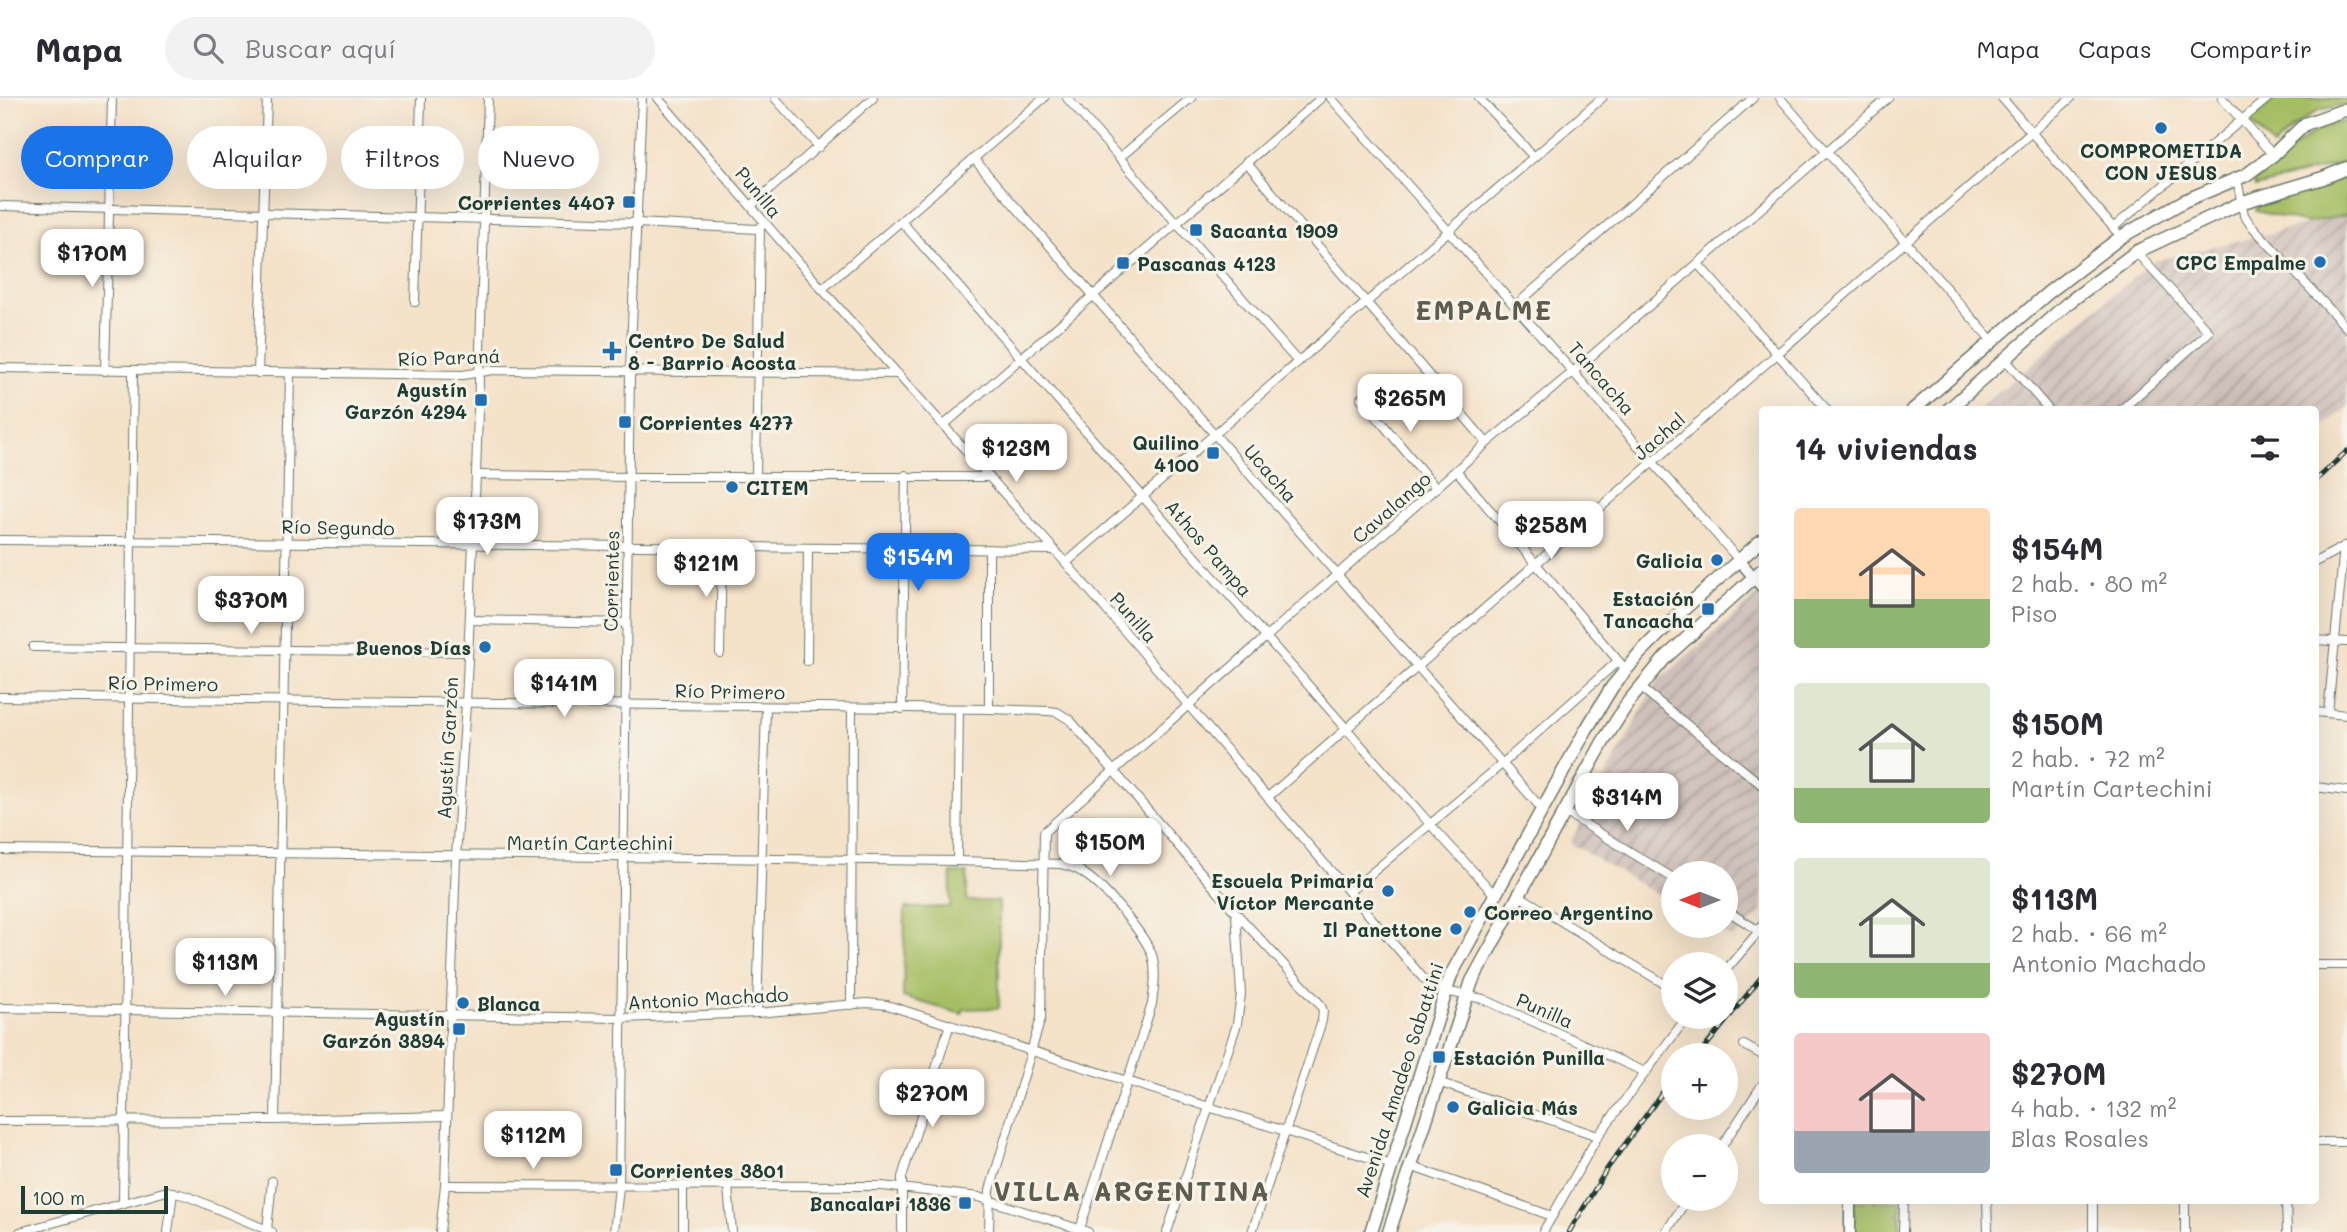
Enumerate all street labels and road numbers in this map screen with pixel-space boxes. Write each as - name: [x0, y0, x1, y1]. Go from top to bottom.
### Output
- street label: Punilla: [730, 161, 788, 223]
- street label: Tancacha: [1563, 336, 1641, 420]
- street label: Río Paraná: [397, 343, 501, 371]
- street label: Jachal: [1628, 407, 1690, 465]
- street label: Ucacha: [1239, 439, 1303, 507]
- street label: Cavalango: [1346, 466, 1436, 548]
- street label: Athos Pampa: [1160, 494, 1258, 602]
- street label: Río Segundo: [281, 514, 395, 540]
- street label: Corrientes: [598, 530, 624, 632]
- street label: Punilla: [1105, 586, 1163, 648]
- street label: Río Primero: [108, 670, 218, 696]
- street label: Agustín Garzón: [431, 676, 463, 820]
- street label: Río Primero: [675, 678, 785, 704]
- street label: Martín Cartechini: [507, 830, 673, 855]
- street label: Avenida Amadeo Sabattini: [1349, 959, 1449, 1201]
- street label: Antonio Machado: [627, 981, 789, 1015]
- street label: Punilla: [1513, 986, 1577, 1034]

